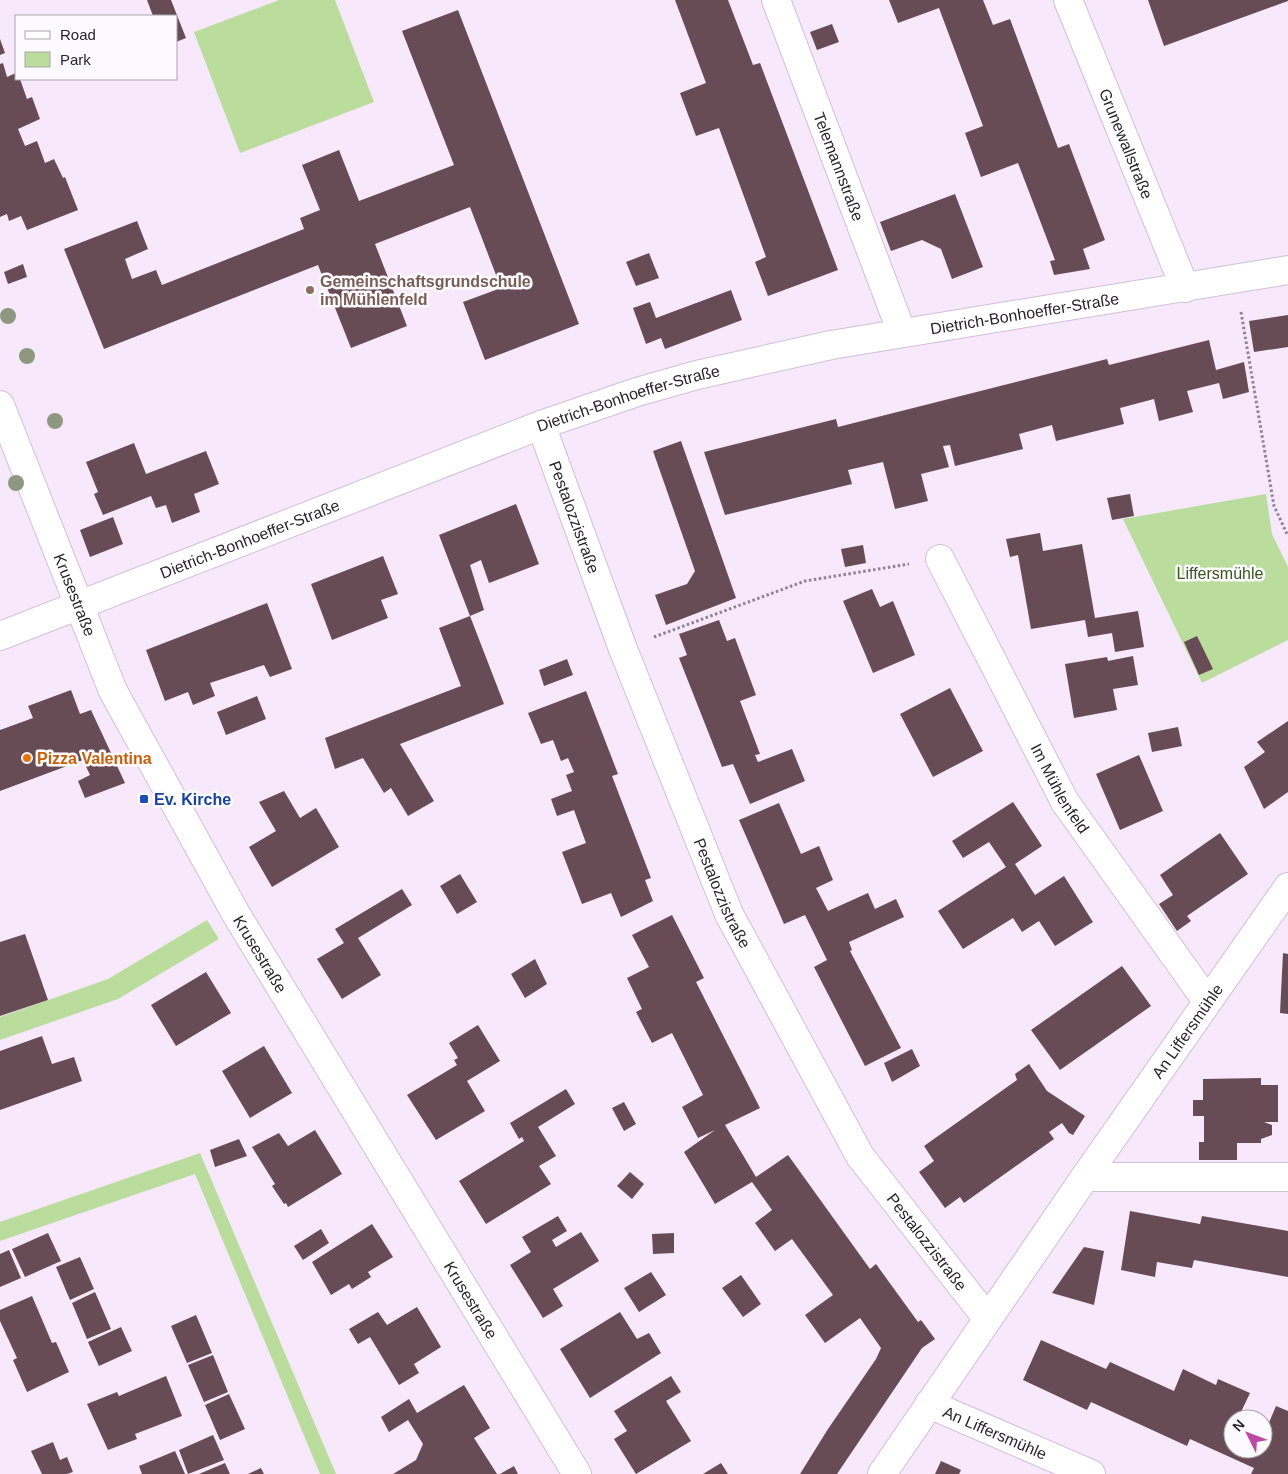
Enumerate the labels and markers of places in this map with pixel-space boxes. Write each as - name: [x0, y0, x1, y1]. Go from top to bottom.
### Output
- place label: Gemeinschaftsgrundschule im Mühlenfeld: [320, 273, 531, 308]
- marker: Gemeinschaftsgrundschule im Mühlenfeld: [304, 284, 316, 296]
- place label: Pizza Valentina: [37, 750, 152, 767]
- marker: Pizza Valentina: [21, 752, 33, 764]
- place label: Ev. Kirche: [154, 791, 231, 808]
- marker: Ev. Kirche: [138, 793, 150, 805]

